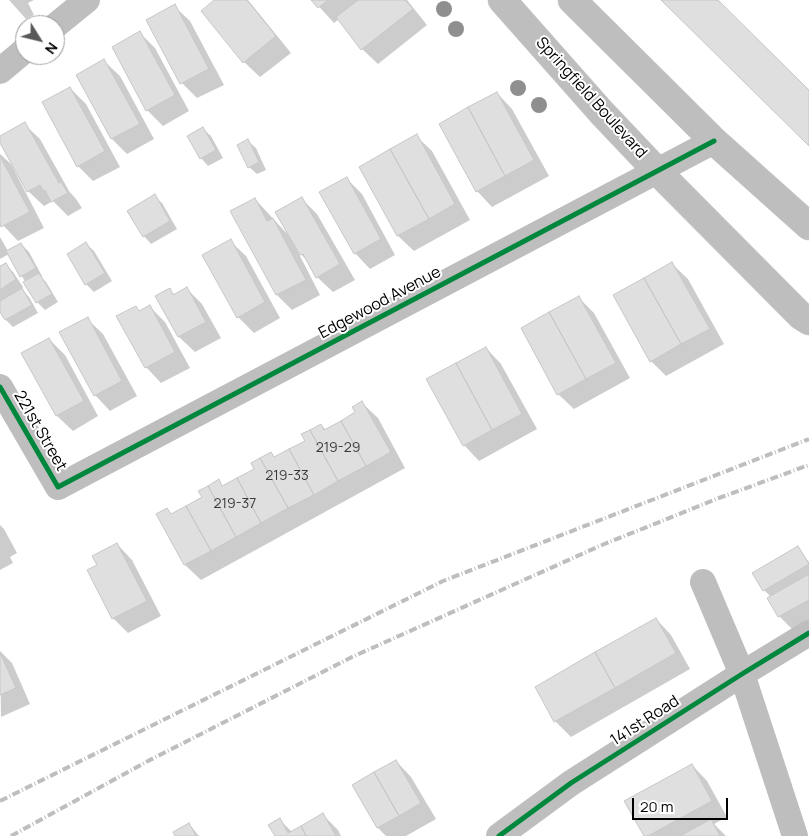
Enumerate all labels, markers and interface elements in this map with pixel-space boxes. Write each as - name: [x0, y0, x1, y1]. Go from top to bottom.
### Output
- north arrow: [15, 15, 65, 65]
- street label: Springfield Boulevard: [532, 33, 650, 163]
- text: N: [41, 39, 62, 58]
- street label: Edgewood Avenue: [316, 263, 444, 343]
- street label: 221st Street: [9, 387, 71, 475]
- house number: 219-29: [316, 440, 360, 456]
- house number: 219-33: [265, 468, 309, 484]
- house number: 219-37: [214, 496, 256, 512]
- street label: 141st Road: [607, 692, 683, 750]
- scale bar: [634, 788, 730, 820]
- text: 20 m: [640, 796, 673, 817]

